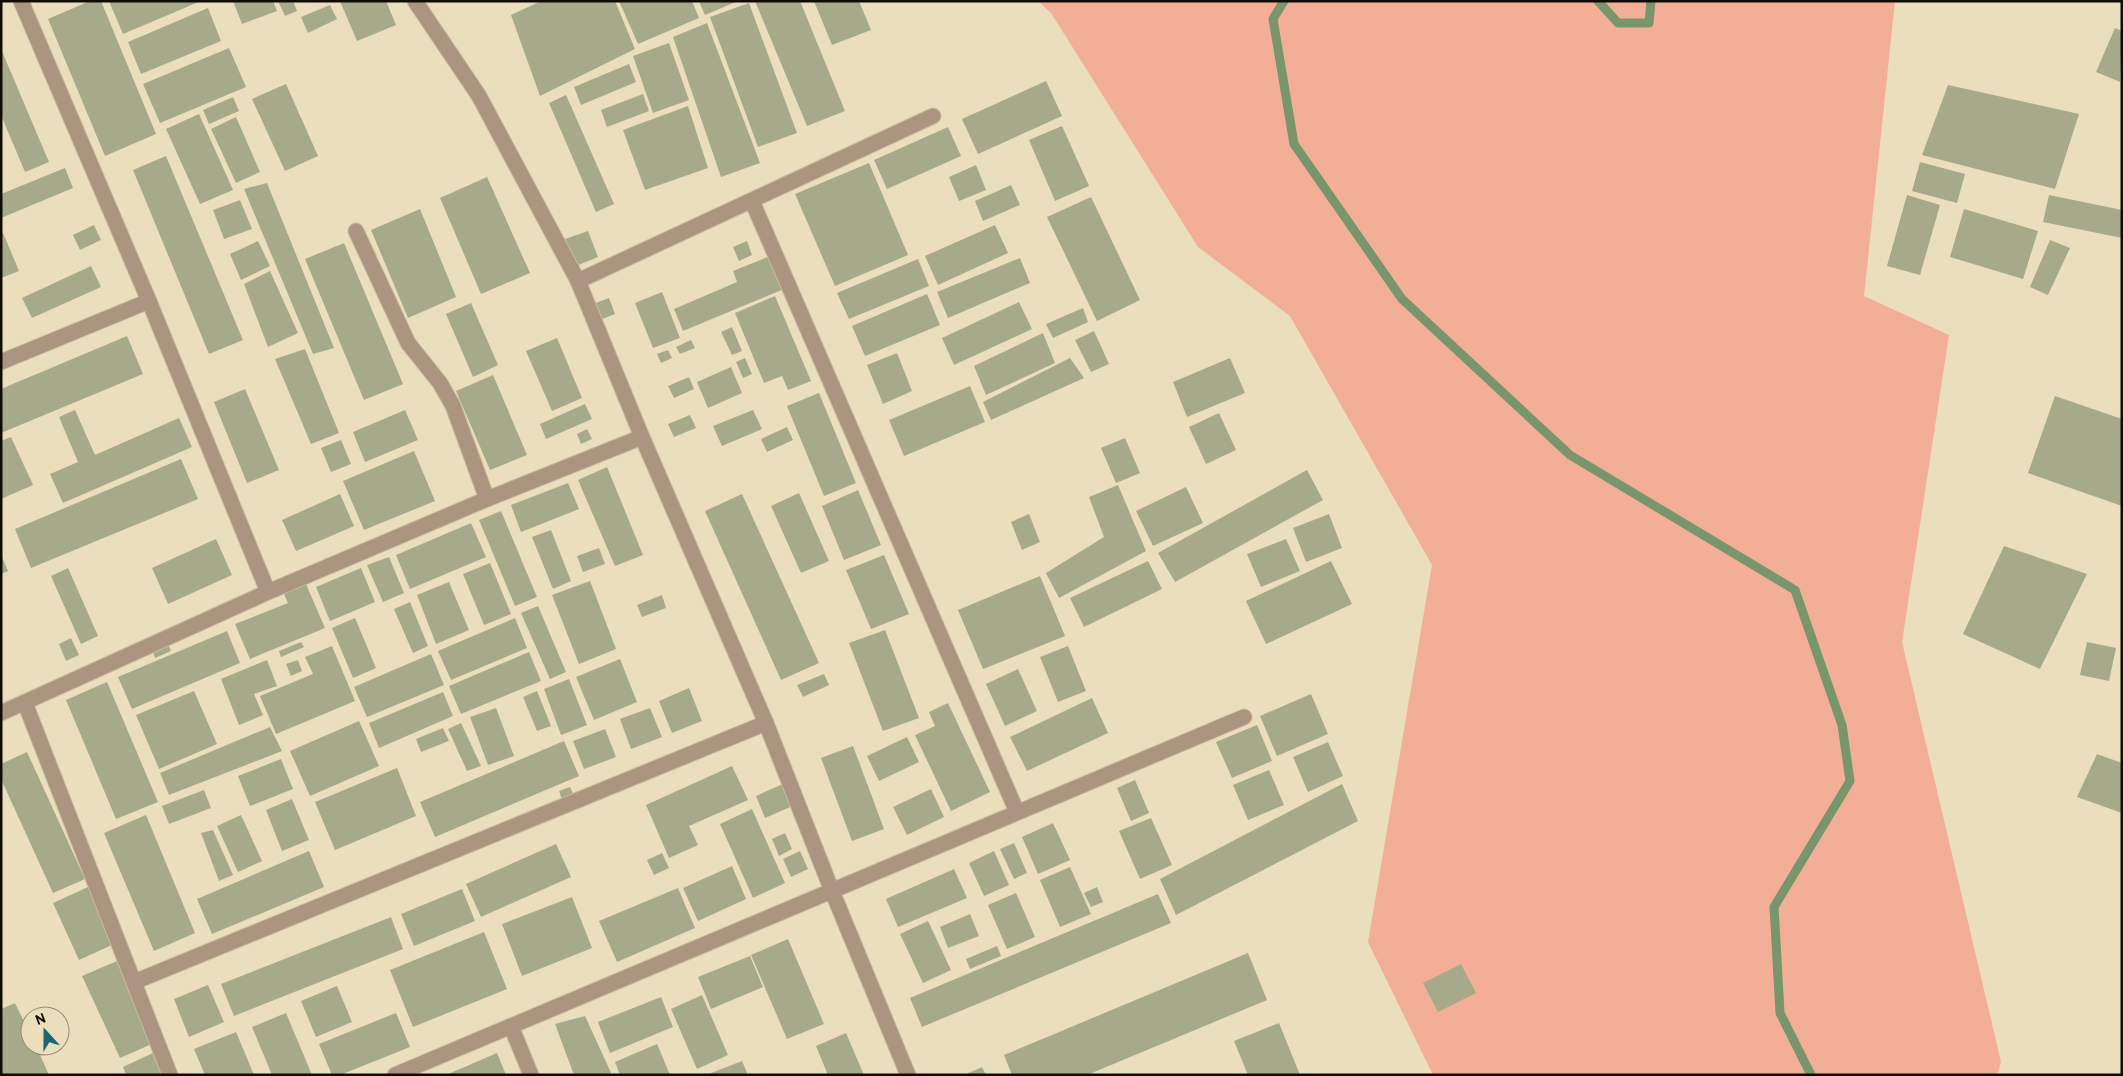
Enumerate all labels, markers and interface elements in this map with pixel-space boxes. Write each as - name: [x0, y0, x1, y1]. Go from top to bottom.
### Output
- north arrow: [20, 1006, 70, 1056]
- text: N: [33, 1011, 49, 1030]

